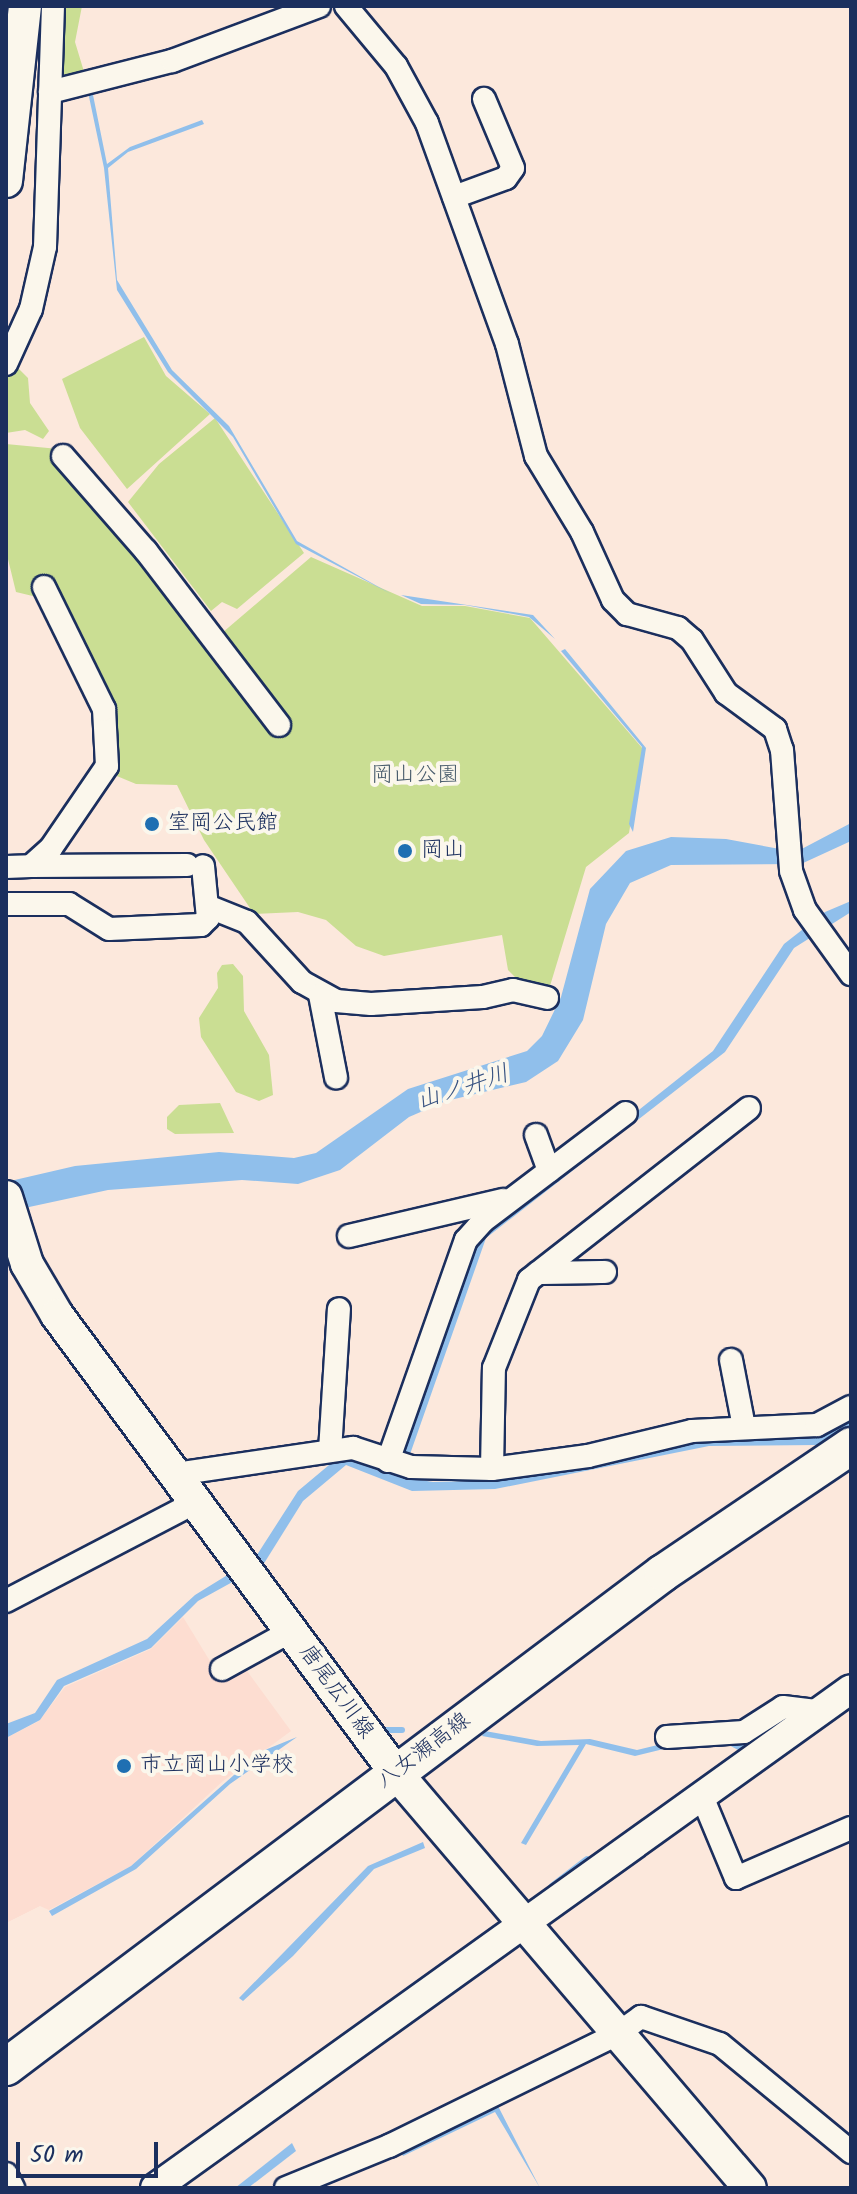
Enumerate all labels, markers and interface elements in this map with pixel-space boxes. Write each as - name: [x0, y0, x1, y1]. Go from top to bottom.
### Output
- park label: 岡山公園: [371, 763, 459, 789]
- place label: 室岡公民館: [168, 811, 278, 837]
- marker: 室岡公民館: [143, 815, 161, 833]
- place label: 岡山: [421, 838, 465, 864]
- marker: 岡山: [396, 842, 414, 860]
- water label: 山ノ井川: [413, 1059, 513, 1117]
- street label: 唐尾広川線: [293, 1640, 379, 1744]
- street label: 八女瀬高線: [372, 1707, 476, 1795]
- place label: 市立岡山小学校: [140, 1753, 294, 1779]
- marker: 市立岡山小学校: [115, 1757, 133, 1775]
- scale bar: [20, 2126, 162, 2176]
- text: 50 m: [30, 2136, 84, 2175]

